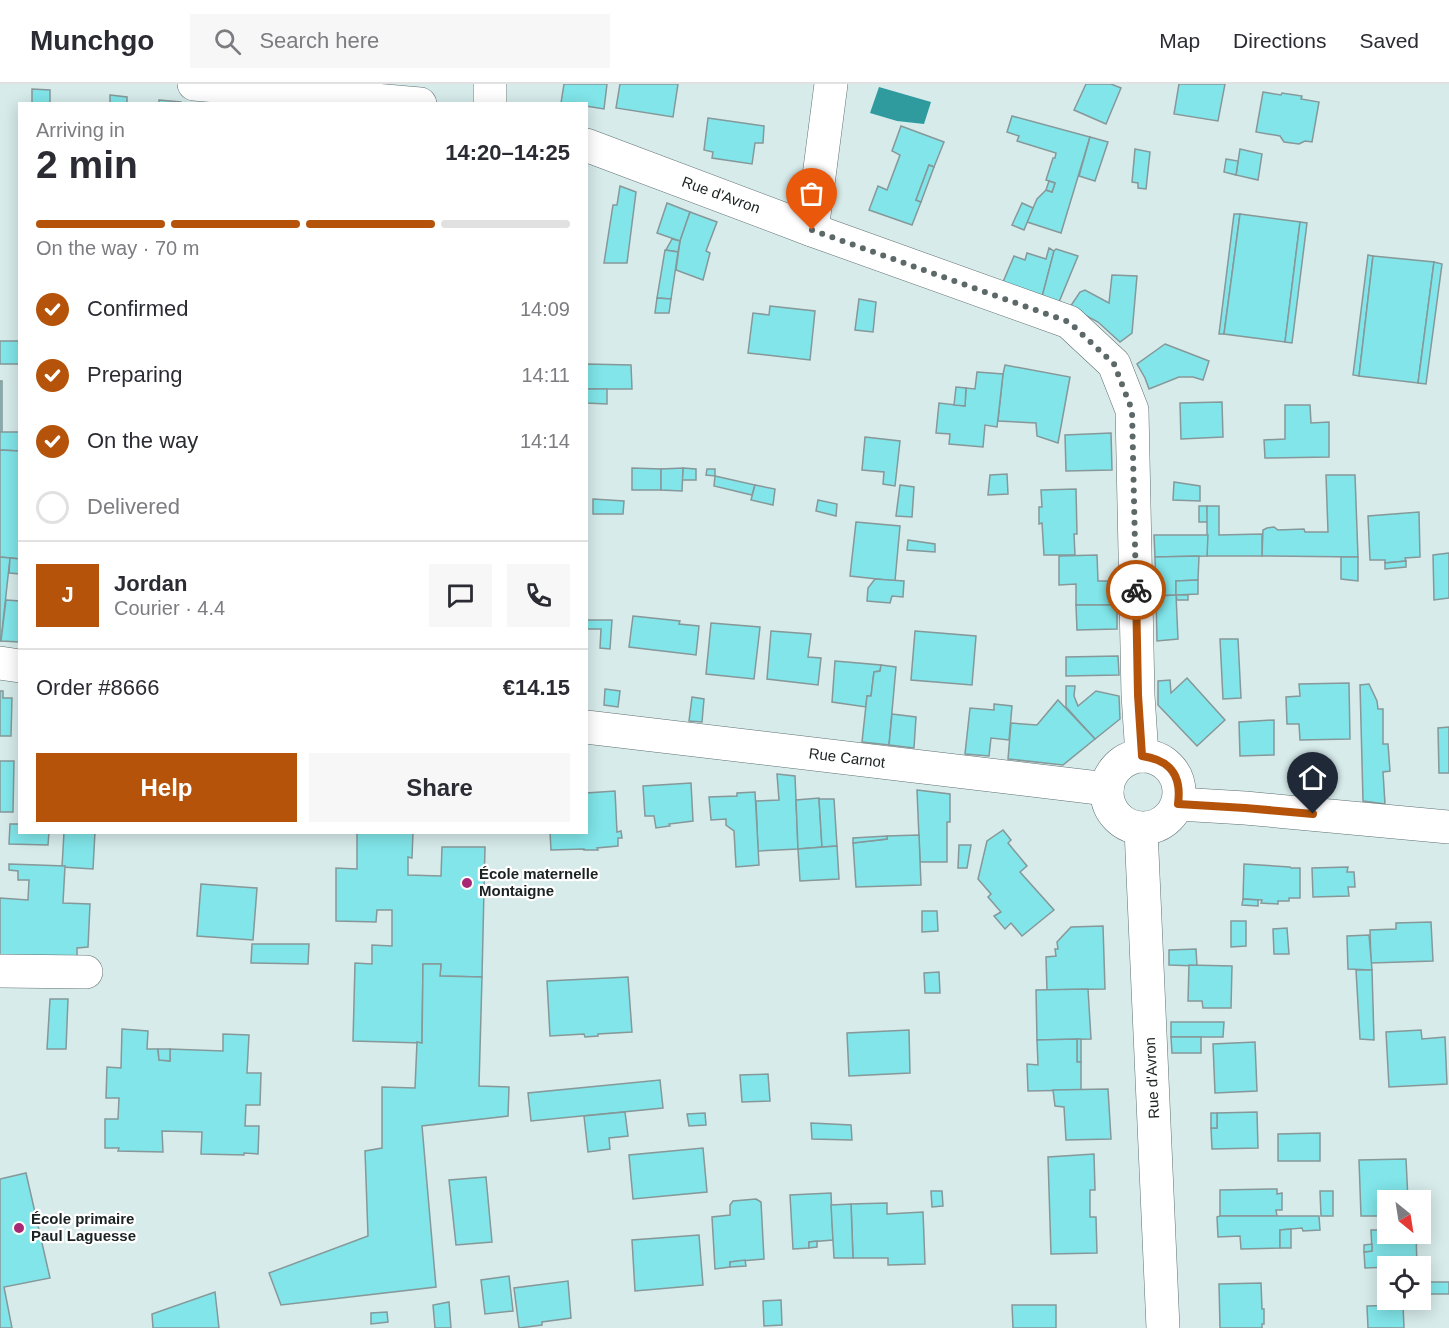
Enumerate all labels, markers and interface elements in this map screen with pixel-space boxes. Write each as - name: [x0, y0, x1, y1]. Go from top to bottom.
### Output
- search box: [190, 14, 610, 68]
- text: Munchgo: [30, 25, 154, 56]
- icon: search: [211, 25, 244, 58]
- text: Search here: [259, 28, 379, 53]
- text: Map: [1159, 29, 1200, 52]
- text: Directions: [1233, 29, 1326, 52]
- text: Saved: [1359, 29, 1419, 52]
- text: Arriving in: [36, 119, 125, 141]
- text: 14:20–14:25: [445, 140, 570, 165]
- text: 2 min: [36, 143, 138, 186]
- pin: [786, 168, 837, 230]
- street label: Rue d'Avron: [680, 173, 763, 217]
- icon: bag: [795, 177, 828, 210]
- text: On the way · 70 m: [36, 237, 199, 259]
- icon: check: [36, 293, 69, 326]
- text: Confirmed: [87, 296, 188, 321]
- text: 14:09: [520, 298, 570, 320]
- icon: check: [36, 359, 69, 392]
- text: Preparing: [87, 362, 182, 387]
- text: 14:11: [521, 364, 570, 386]
- icon: check: [36, 425, 69, 458]
- text: On the way: [87, 428, 198, 453]
- text: 14:14: [520, 430, 570, 452]
- text: Delivered: [87, 494, 180, 519]
- courier: [1106, 560, 1166, 620]
- button: chat: [429, 564, 492, 627]
- button: phone: [507, 564, 570, 627]
- text: Jordan: [114, 571, 187, 596]
- icon: bike: [1120, 574, 1153, 607]
- text: J: [61, 582, 74, 607]
- text: Courier · 4.4: [114, 597, 225, 619]
- text: Order #8666: [36, 675, 160, 700]
- text: €14.15: [503, 675, 570, 700]
- street label: Rue Carnot: [808, 744, 887, 771]
- pin: [1287, 752, 1338, 814]
- button: Help: [36, 753, 297, 822]
- button: Share: [309, 753, 570, 822]
- icon: home: [1296, 761, 1329, 794]
- place label: École maternelle Montaigne: [479, 865, 598, 899]
- marker: École maternelle Montaigne: [460, 876, 474, 890]
- street label: Rue d'Avron: [1141, 1037, 1162, 1119]
- north arrow: [1377, 1190, 1431, 1244]
- map controls: [1377, 1190, 1431, 1310]
- place label: École primaire Paul Laguesse: [31, 1210, 136, 1244]
- marker: École primaire Paul Laguesse: [12, 1221, 26, 1235]
- button: locate: [1377, 1256, 1431, 1310]

